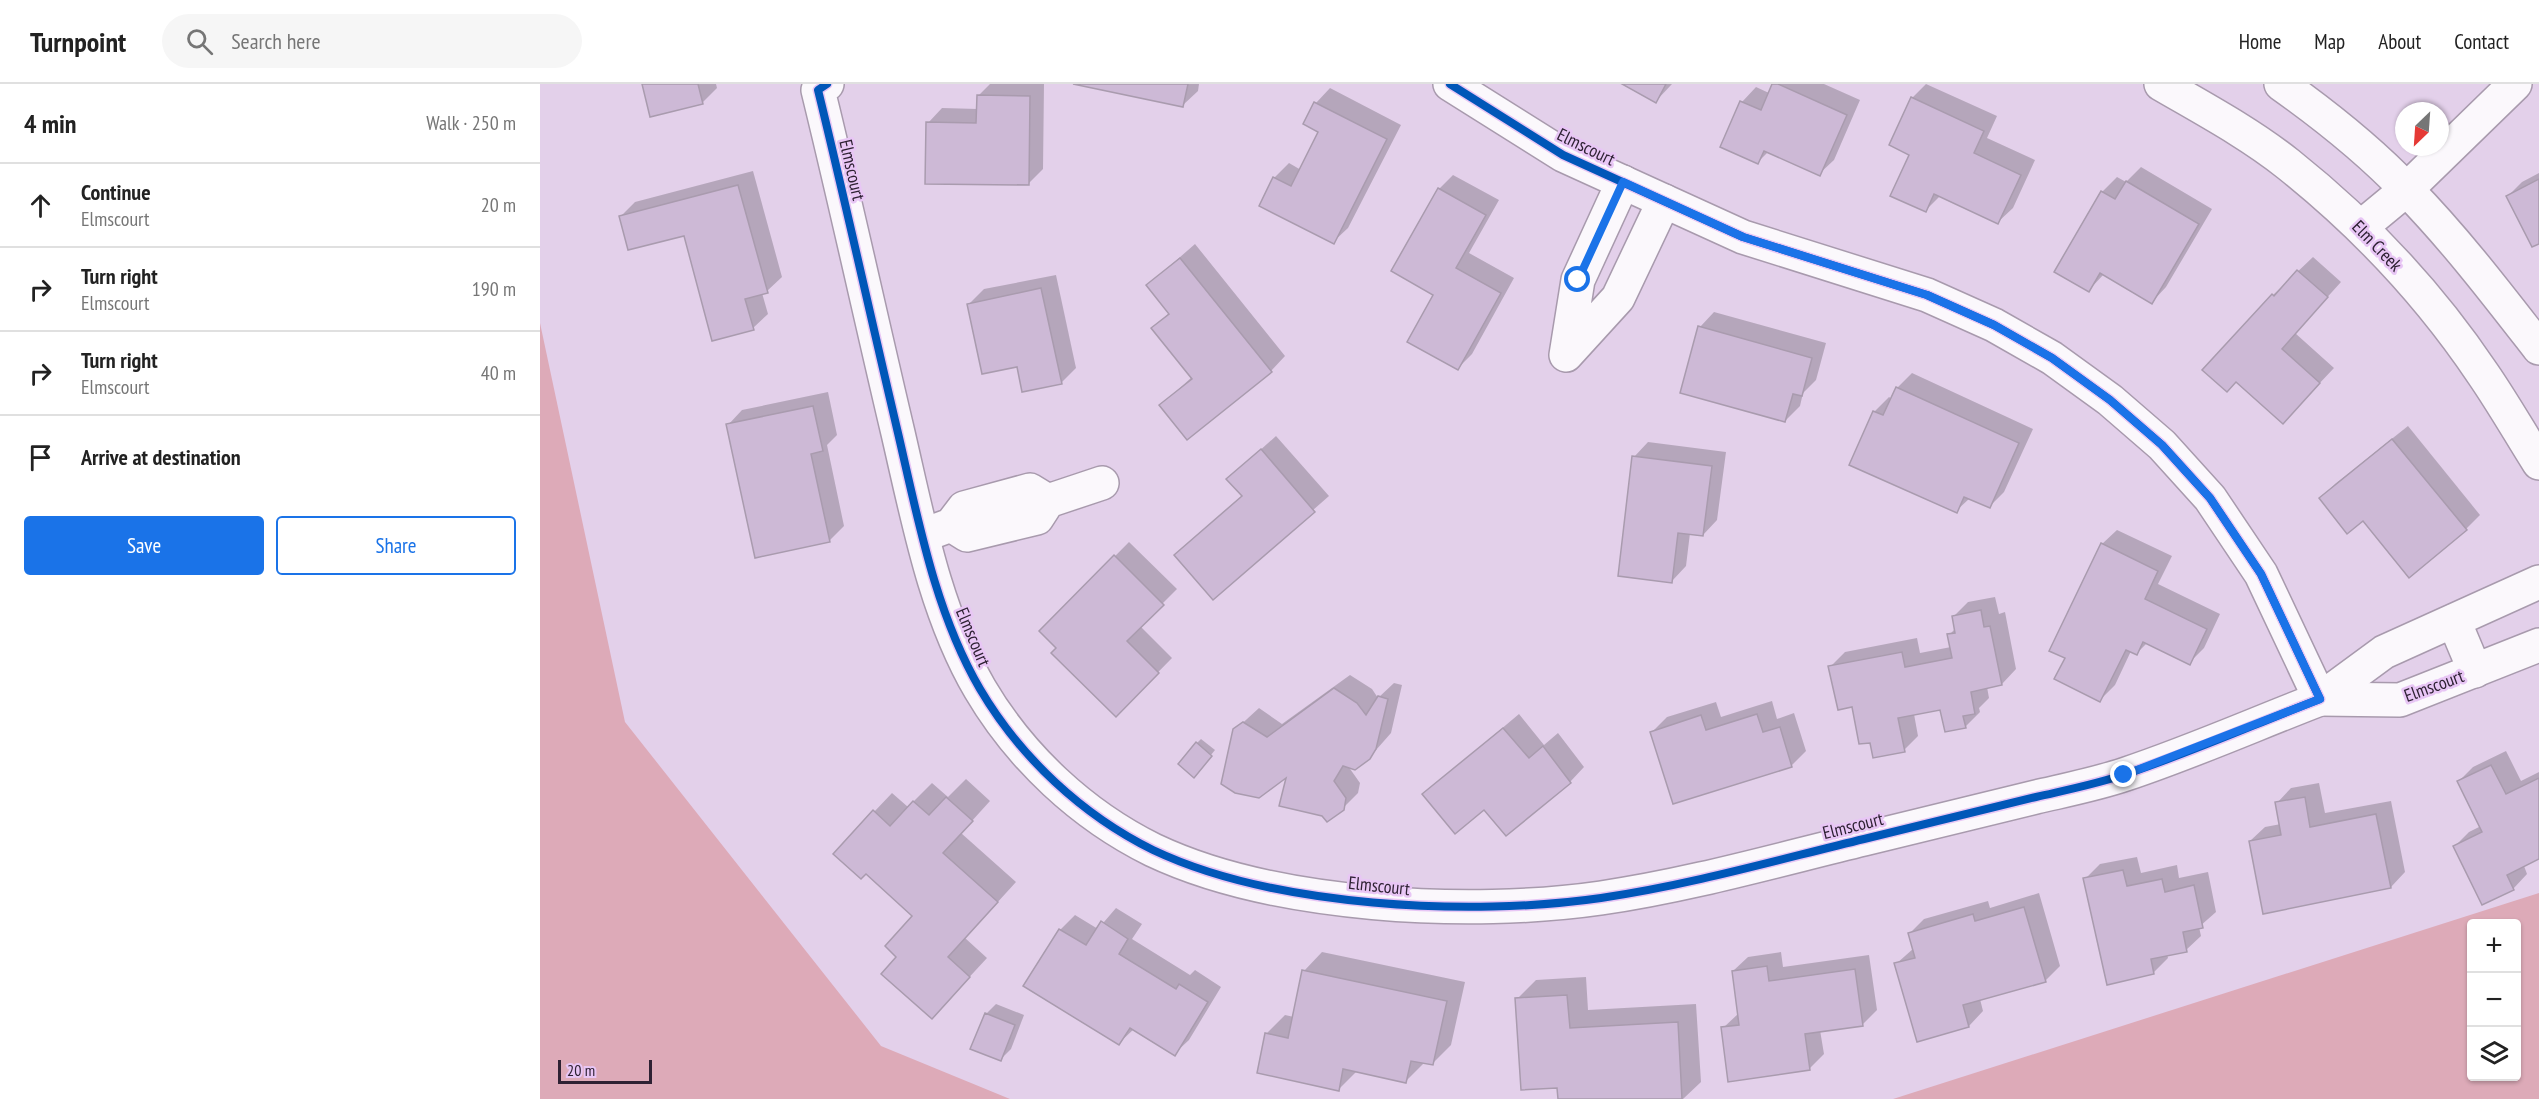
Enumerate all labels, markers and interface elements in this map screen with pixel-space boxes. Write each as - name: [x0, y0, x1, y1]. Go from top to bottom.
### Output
- search box: [162, 14, 582, 68]
- text: Turnpoint: [30, 23, 126, 60]
- icon: search: [183, 25, 216, 58]
- text: Search here: [231, 27, 321, 55]
- text: Home: [2239, 28, 2281, 55]
- text: Map: [2314, 28, 2345, 55]
- text: About: [2378, 28, 2421, 55]
- text: Contact: [2454, 28, 2509, 55]
- north arrow: [2395, 102, 2449, 156]
- text: 4 min: [24, 107, 77, 140]
- text: Walk · 250 m: [426, 110, 516, 136]
- street label: Elmscourt: [1553, 123, 1619, 170]
- street label: Elmscourt: [834, 137, 871, 203]
- text: Continue: [81, 178, 151, 206]
- icon: ahead: [24, 189, 57, 222]
- text: 20 m: [481, 192, 516, 218]
- text: Elmscourt: [81, 206, 150, 232]
- street label: Elm Creek: [2348, 215, 2407, 276]
- text: Turn right: [81, 262, 158, 290]
- route start: [1564, 266, 1590, 292]
- icon: right: [24, 273, 57, 306]
- text: 190 m: [472, 276, 516, 302]
- text: Elmscourt: [81, 290, 150, 316]
- text: Turn right: [81, 346, 158, 374]
- icon: right: [24, 357, 57, 390]
- text: 40 m: [481, 360, 516, 386]
- text: Elmscourt: [81, 374, 150, 400]
- icon: arrive: [24, 441, 57, 474]
- text: Arrive at destination: [81, 443, 241, 471]
- button: Save: [24, 516, 264, 575]
- button: Share: [276, 516, 516, 575]
- street label: Elmscourt: [951, 604, 996, 670]
- street label: Elmscourt: [2401, 664, 2467, 707]
- route end: [2110, 761, 2136, 787]
- street label: Elmscourt: [1820, 807, 1886, 844]
- street label: Elmscourt: [1347, 871, 1411, 900]
- map controls: [2467, 919, 2521, 1081]
- button: +: [2467, 919, 2521, 973]
- button: −: [2467, 973, 2521, 1027]
- button: layers: [2467, 1027, 2521, 1081]
- scale bar: [558, 1057, 652, 1084]
- text: 20 m: [567, 1060, 595, 1080]

